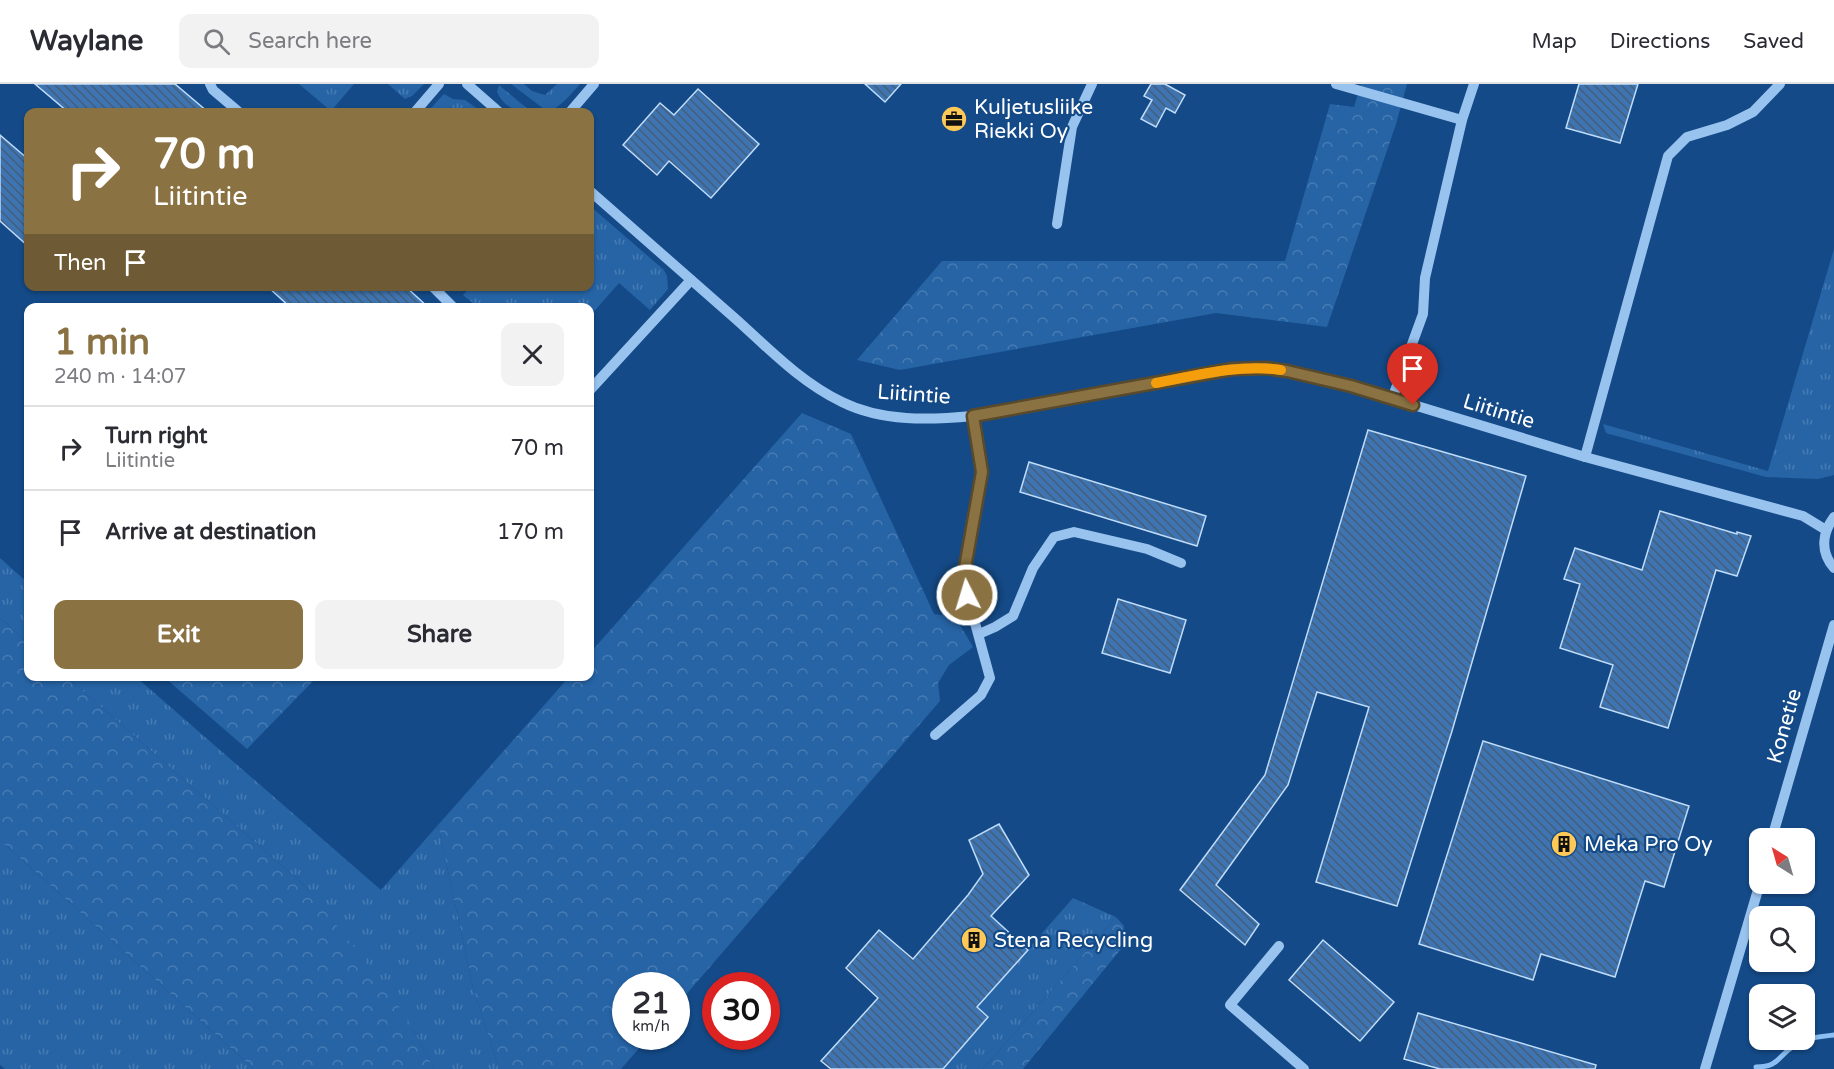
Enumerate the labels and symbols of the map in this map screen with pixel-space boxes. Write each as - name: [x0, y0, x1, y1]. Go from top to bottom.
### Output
- place label: Kuljetusliike Riekki Oy: [974, 95, 1093, 144]
- office icon: Kuljetusliike Riekki Oy: [939, 104, 969, 134]
- pin: [1387, 343, 1438, 405]
- street label: Liitintie: [876, 379, 952, 410]
- street label: Liitintie: [1460, 389, 1538, 434]
- position arrow: [935, 563, 999, 627]
- street label: Konetie: [1762, 686, 1807, 766]
- north arrow: [1749, 828, 1815, 894]
- building icon: Meka Pro Oy: [1549, 829, 1579, 859]
- place label: Meka Pro Oy: [1584, 832, 1713, 857]
- building icon: Stena Recycling: [959, 925, 989, 955]
- place label: Stena Recycling: [994, 928, 1153, 953]
- speed limit sign: 30: [702, 972, 780, 1050]

